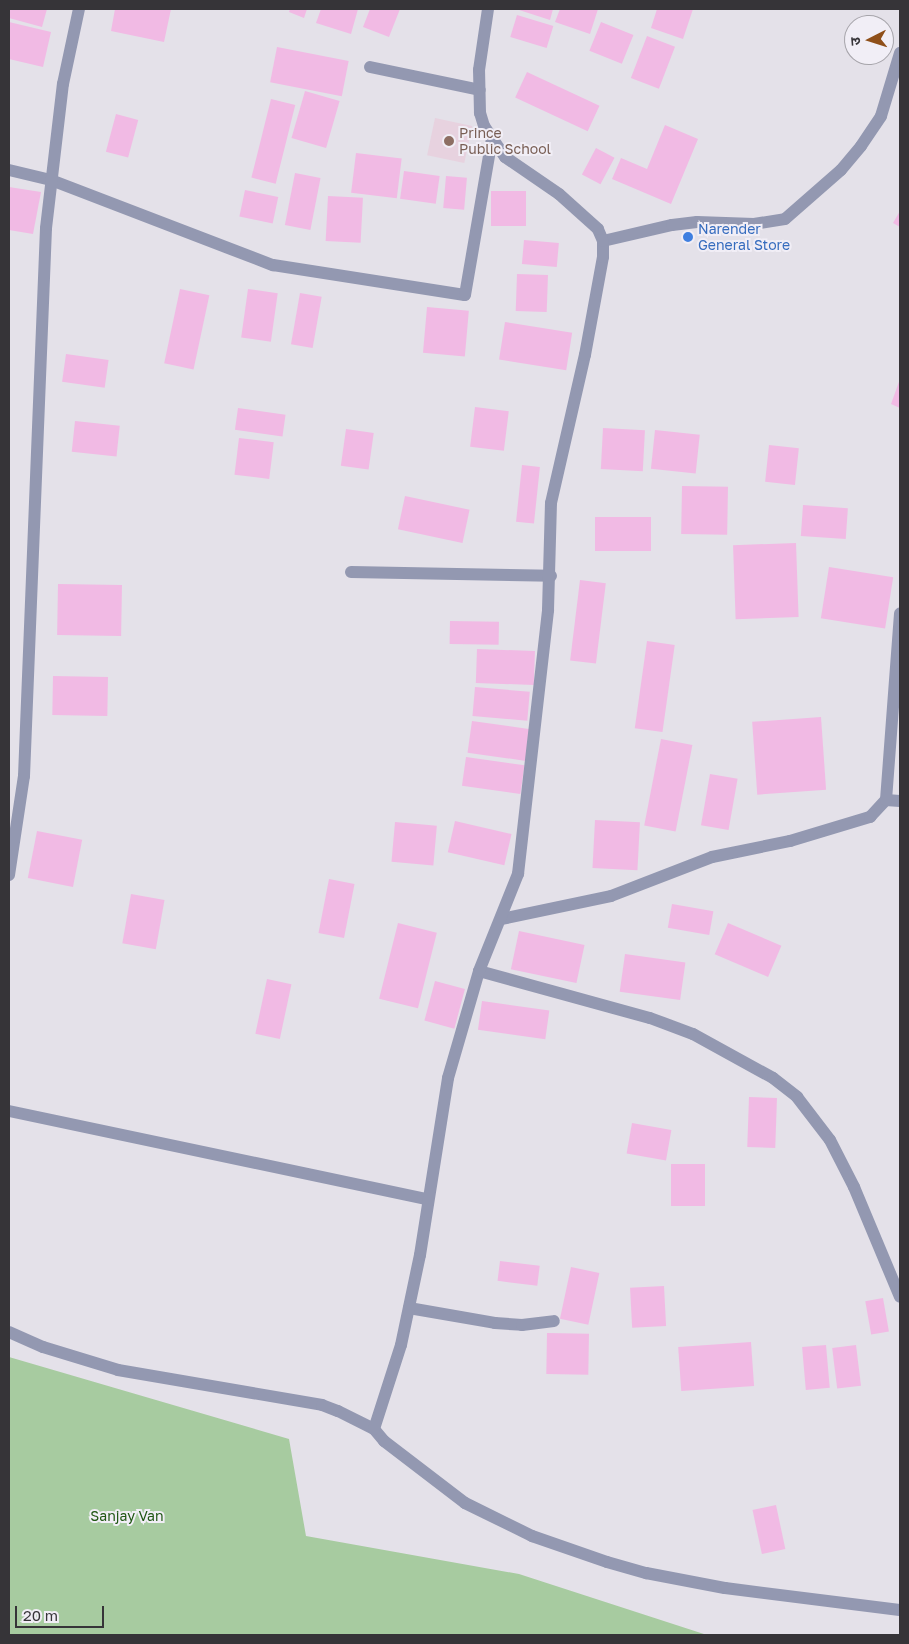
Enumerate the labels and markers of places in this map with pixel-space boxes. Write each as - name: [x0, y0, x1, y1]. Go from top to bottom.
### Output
- place label: Prince Public School: [459, 125, 551, 158]
- marker: Prince Public School: [443, 135, 455, 147]
- place label: Narender General Store: [698, 221, 790, 253]
- marker: Narender General Store: [682, 231, 694, 243]

